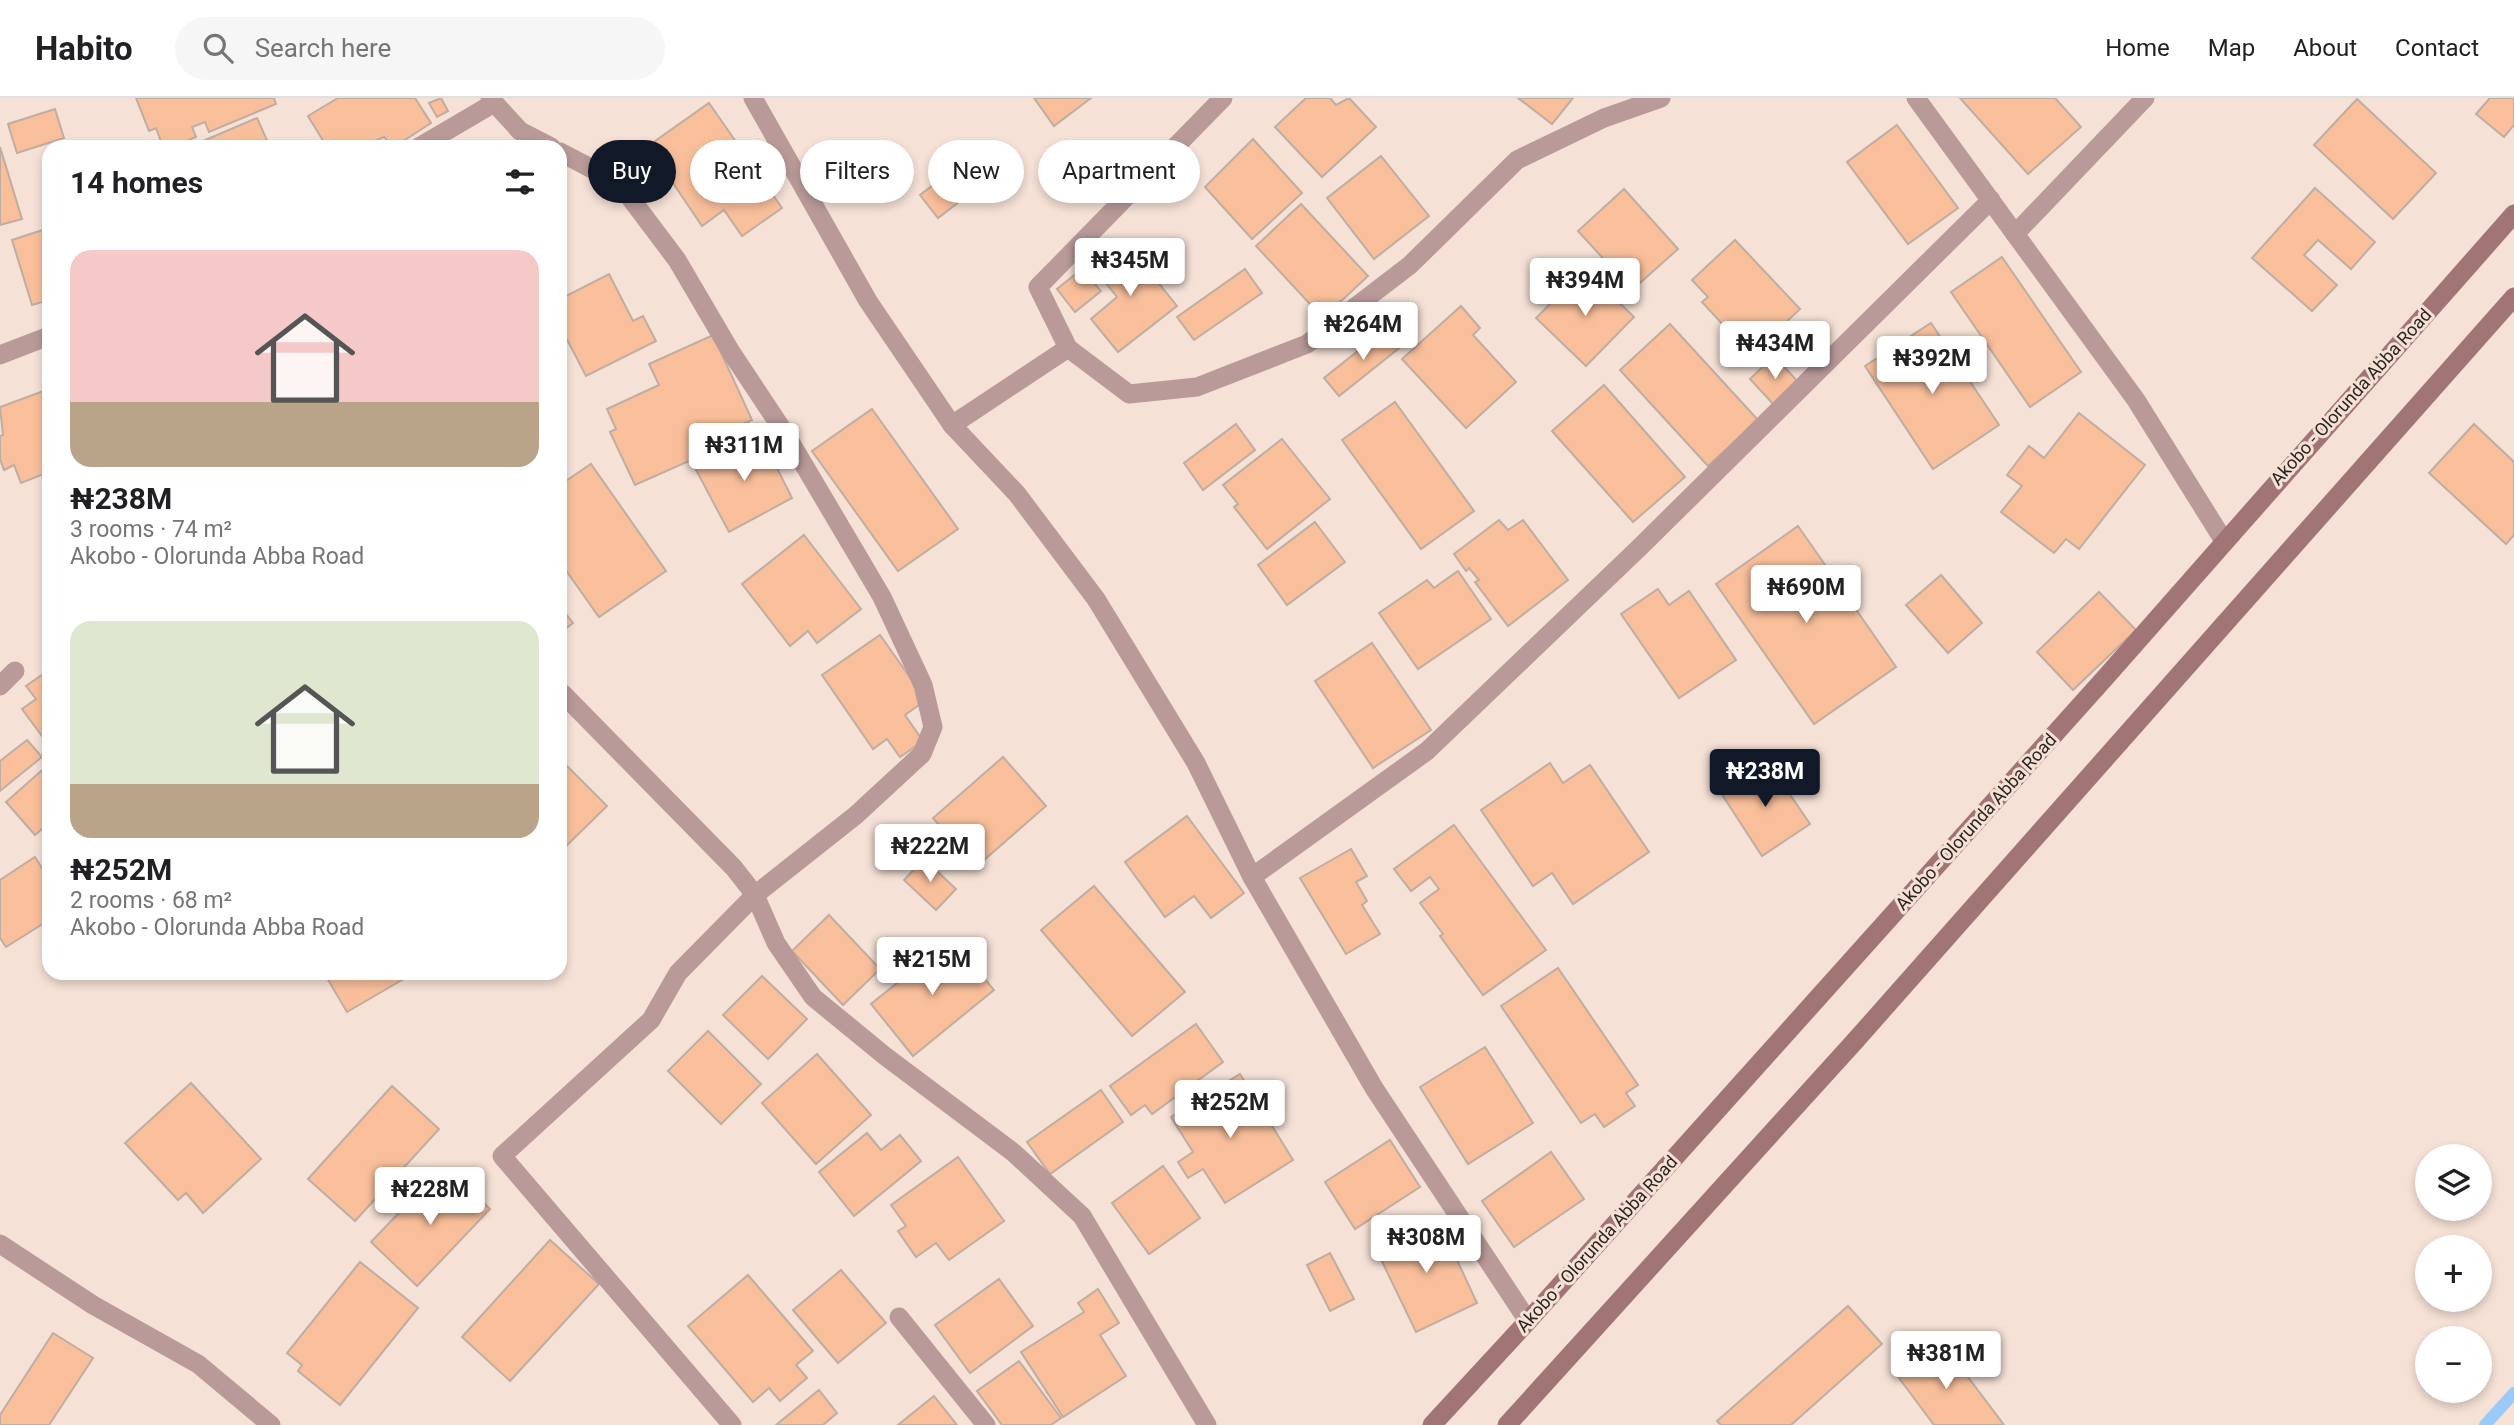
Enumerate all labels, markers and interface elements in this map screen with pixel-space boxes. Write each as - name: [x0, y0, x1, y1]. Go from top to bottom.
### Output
- search box: [175, 17, 665, 80]
- text: Habito: [35, 29, 133, 68]
- icon: search: [199, 29, 237, 67]
- text: Search here: [255, 33, 391, 63]
- text: Home: [2105, 34, 2170, 62]
- text: Map: [2208, 34, 2255, 62]
- text: About: [2293, 34, 2357, 62]
- text: Contact: [2395, 34, 2479, 62]
- chip: Buy: [588, 140, 676, 203]
- chip: Rent: [690, 140, 786, 203]
- chip: Filters: [800, 140, 914, 203]
- chip: New: [928, 140, 1024, 203]
- chip: Apartment: [1038, 140, 1200, 203]
- icon: filters: [501, 163, 539, 201]
- text: 14 homes: [70, 165, 203, 200]
- pin: ₦345M: [1081, 238, 1179, 298]
- text: ₦345M: [1091, 247, 1169, 274]
- pin: ₦394M: [1536, 258, 1634, 318]
- text: ₦394M: [1546, 267, 1624, 294]
- icon: home: [242, 295, 368, 421]
- pin: ₦264M: [1314, 302, 1412, 362]
- street label: Akobo - Olorunda Abba Road: [2266, 304, 2435, 489]
- text: ₦264M: [1324, 311, 1402, 338]
- pin: ₦434M: [1726, 322, 1824, 381]
- text: ₦434M: [1736, 330, 1814, 357]
- pin: ₦392M: [1883, 336, 1981, 396]
- text: ₦392M: [1893, 345, 1971, 372]
- pin: ₦311M: [695, 424, 793, 483]
- text: ₦311M: [705, 432, 783, 459]
- text: ₦238M: [70, 481, 172, 516]
- text: 3 rooms · 74 m²: [70, 516, 232, 543]
- text: Akobo - Olorunda Abba Road: [70, 543, 364, 570]
- pin: ₦690M: [1757, 566, 1855, 625]
- text: ₦690M: [1767, 574, 1845, 601]
- icon: home: [242, 666, 368, 792]
- street label: Akobo - Olorunda Abba Road: [1891, 729, 2060, 914]
- pin: ₦238M: [1716, 750, 1814, 809]
- text: ₦238M: [1726, 758, 1804, 785]
- pin: ₦222M: [881, 824, 979, 884]
- text: ₦222M: [891, 833, 969, 860]
- text: ₦252M: [70, 852, 172, 887]
- text: 2 rooms · 68 m²: [70, 887, 232, 914]
- text: Akobo - Olorunda Abba Road: [70, 914, 364, 941]
- pin: ₦215M: [883, 937, 981, 997]
- text: ₦215M: [893, 946, 971, 973]
- pin: ₦252M: [1181, 1080, 1279, 1140]
- text: ₦252M: [1191, 1089, 1269, 1116]
- map controls: [2415, 1144, 2492, 1403]
- button: layers: [2415, 1144, 2492, 1221]
- street label: Akobo - Olorunda Abba Road: [1512, 1151, 1681, 1336]
- pin: ₦228M: [381, 1168, 479, 1227]
- text: ₦228M: [391, 1176, 469, 1203]
- pin: ₦308M: [1377, 1216, 1475, 1275]
- text: ₦308M: [1387, 1224, 1465, 1251]
- button: +: [2415, 1235, 2492, 1312]
- button: −: [2415, 1326, 2492, 1403]
- pin: ₦381M: [1897, 1332, 1995, 1391]
- text: ₦381M: [1907, 1340, 1985, 1367]

